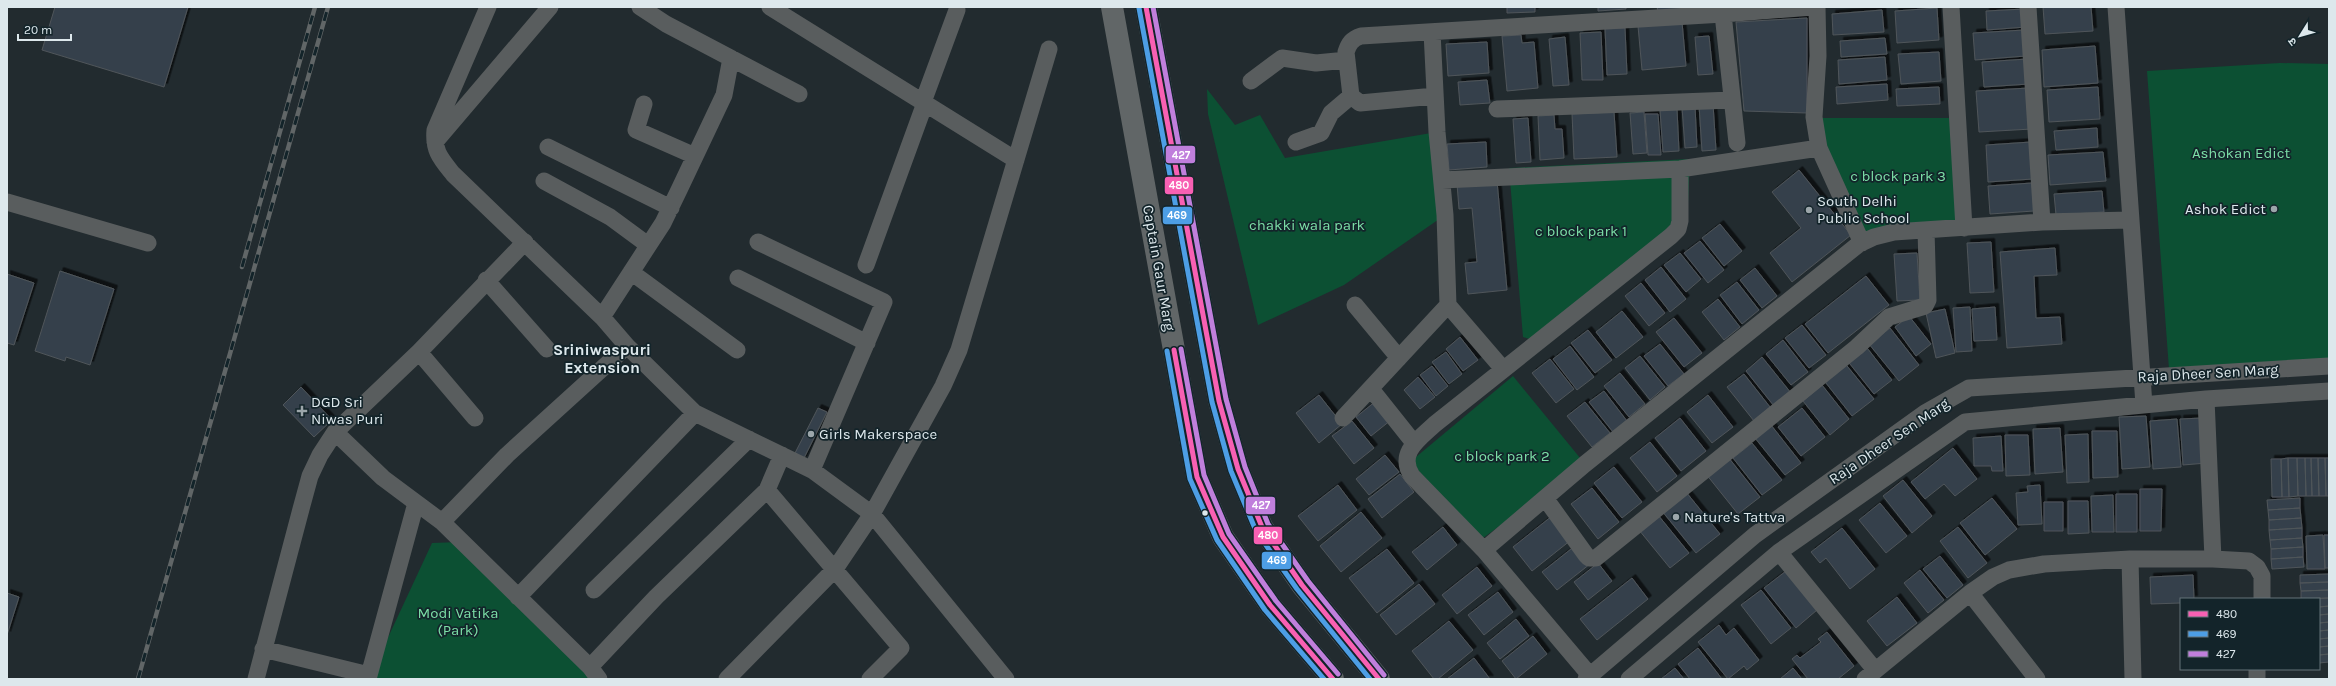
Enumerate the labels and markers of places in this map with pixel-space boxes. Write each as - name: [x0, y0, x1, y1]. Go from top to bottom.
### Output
- place label: South Delhi Public School: [1817, 192, 1910, 227]
- place label: Ashok Edict: [2185, 200, 2266, 218]
- marker: Ashok Edict: [2269, 204, 2279, 214]
- marker: South Delhi Public School: [1804, 205, 1814, 215]
- place label: DGD Sri Niwas Puri: [311, 393, 384, 428]
- marker: DGD Sri Niwas Puri: [296, 405, 308, 417]
- place label: Girls Makerspace: [819, 425, 937, 443]
- marker: Girls Makerspace: [806, 429, 816, 439]
- unlabelled marker: [1200, 508, 1210, 518]
- place label: Nature's Tattva: [1684, 508, 1785, 526]
- marker: Nature's Tattva: [1671, 512, 1681, 522]

